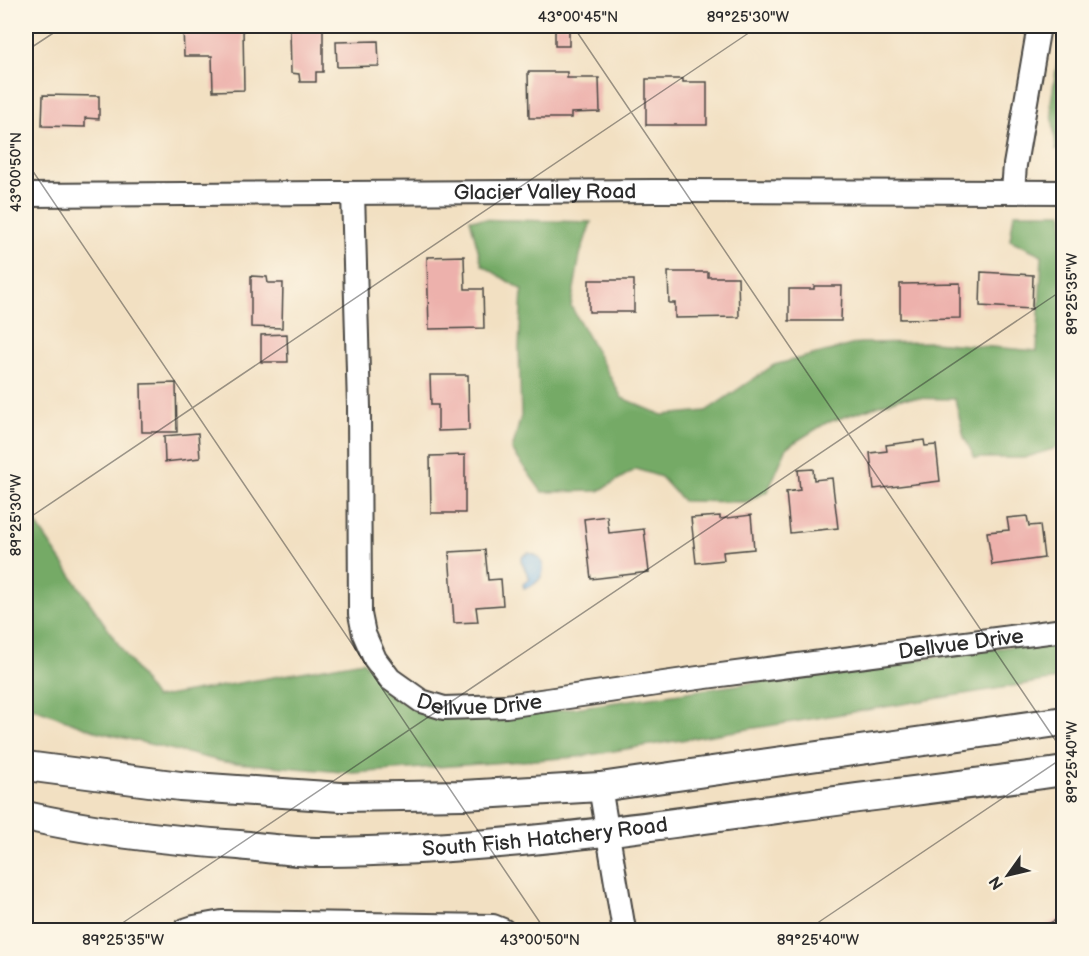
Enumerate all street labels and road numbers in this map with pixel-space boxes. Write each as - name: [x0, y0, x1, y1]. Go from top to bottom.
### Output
- street label: Glacier Valley Road: [454, 179, 636, 205]
- street label: Dellvue Drive: [897, 623, 1025, 665]
- street label: Dellvue Drive: [413, 688, 544, 721]
- street label: South Fish Hatchery Road: [421, 812, 669, 862]

